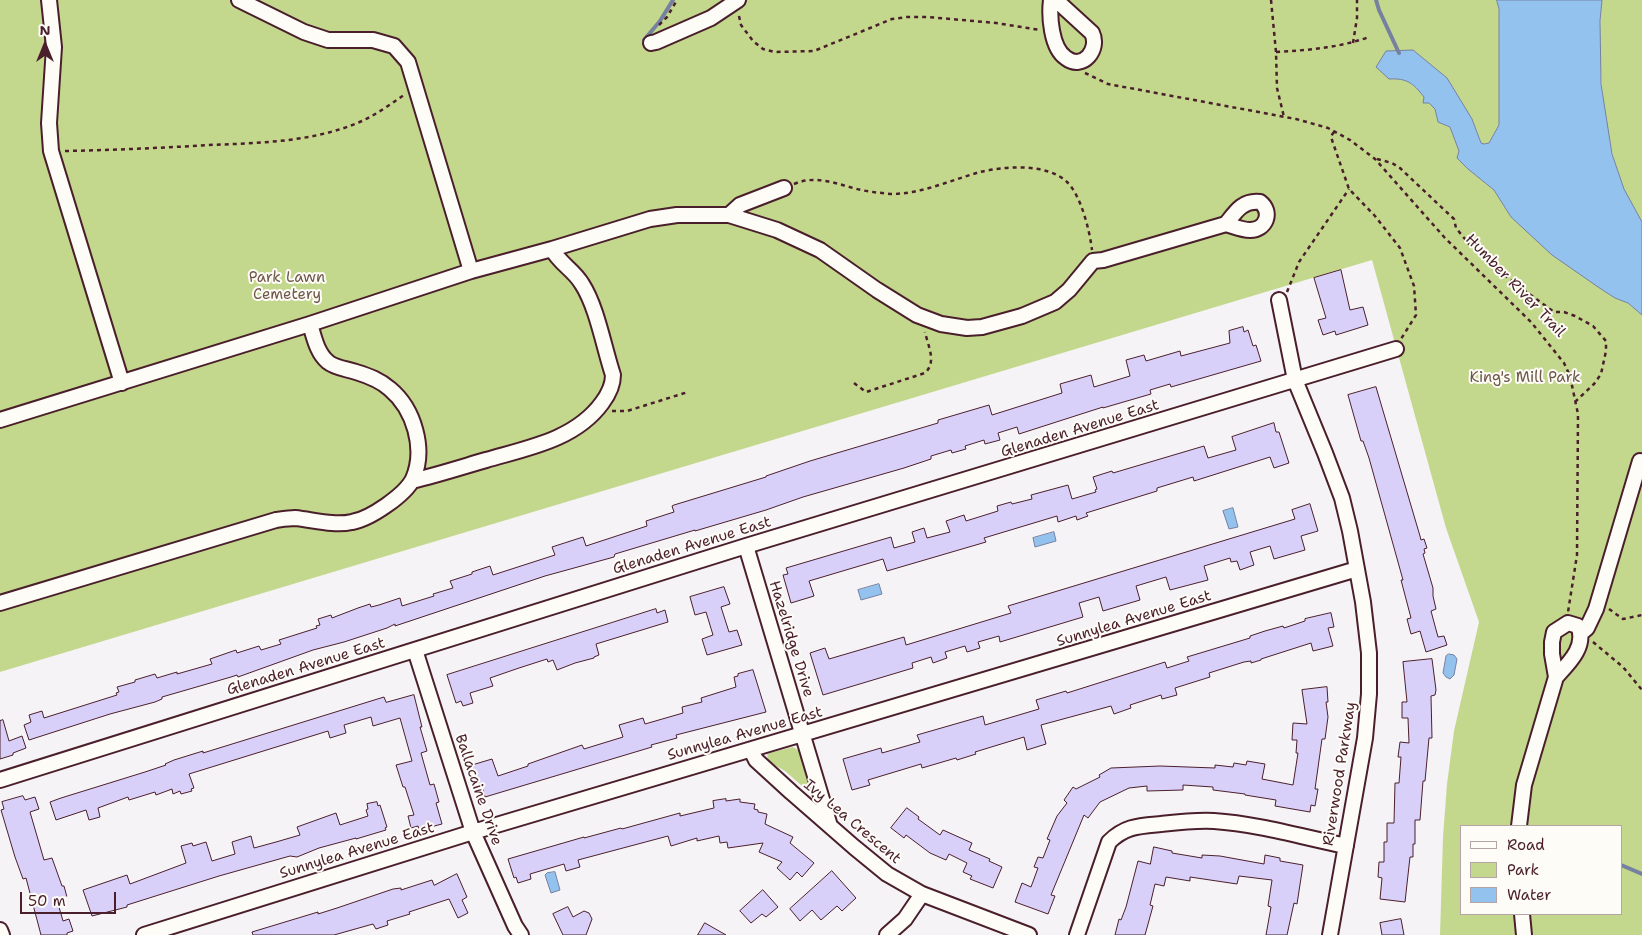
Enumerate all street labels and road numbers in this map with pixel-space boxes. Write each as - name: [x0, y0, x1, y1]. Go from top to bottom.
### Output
- street label: Humber River Trail: [1461, 231, 1569, 341]
- street label: Glenaden Avenue East: [999, 396, 1161, 462]
- street label: Glenaden Avenue East: [611, 513, 773, 579]
- street label: Hazelridge Drive: [765, 579, 817, 699]
- street label: Sunnylea Avenue East: [1055, 587, 1213, 651]
- street label: Glenaden Avenue East: [225, 634, 387, 700]
- street label: Riverwood Parkway: [1320, 701, 1360, 847]
- street label: Sunnylea Avenue East: [665, 703, 825, 765]
- street label: Ballacaine Drive: [451, 732, 505, 848]
- street label: Ivy Lea Crescent: [800, 776, 904, 868]
- street label: Sunnylea Avenue East: [278, 819, 436, 883]

